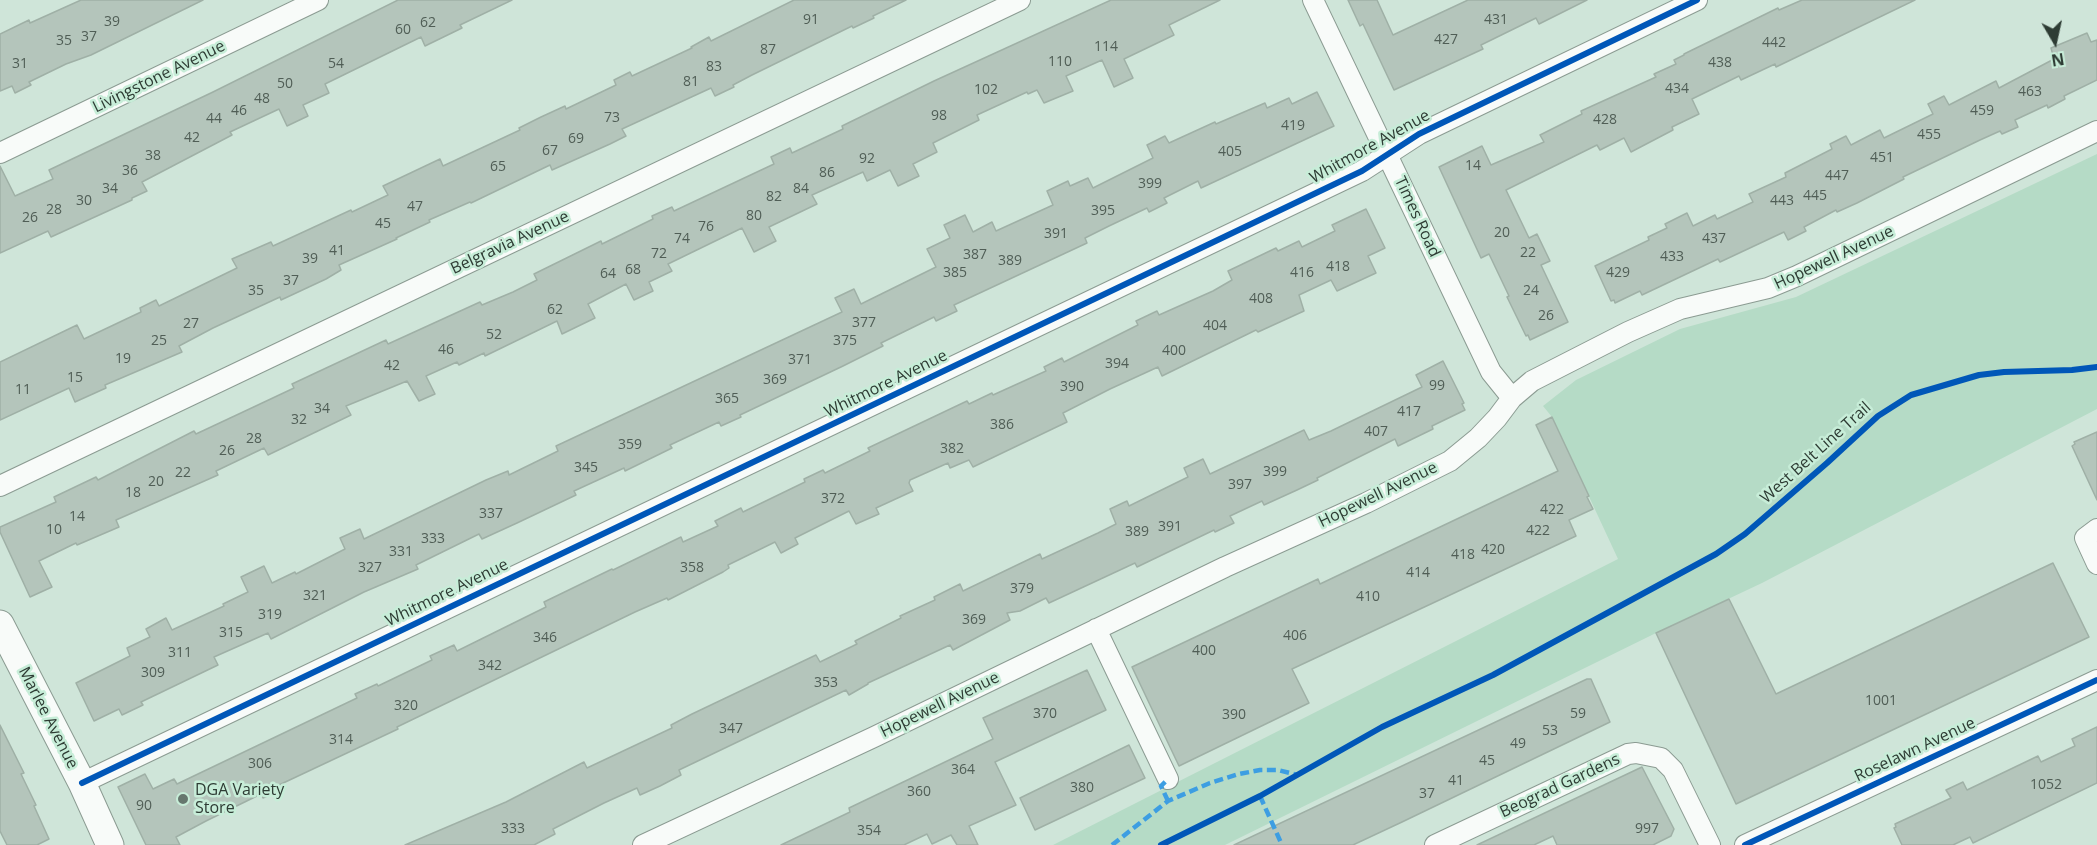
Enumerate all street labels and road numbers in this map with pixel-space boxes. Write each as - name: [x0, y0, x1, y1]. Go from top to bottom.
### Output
- street label: Livingstone Avenue: [90, 37, 228, 117]
- street label: Whitmore Avenue: [1307, 106, 1433, 188]
- street label: Times Road: [1390, 174, 1444, 260]
- street label: Belgravia Avenue: [448, 207, 572, 279]
- street label: Hopewell Avenue: [1771, 222, 1897, 294]
- street label: Whitmore Avenue: [822, 346, 950, 422]
- street label: West Belt Line Trail: [1757, 398, 1875, 508]
- street label: Hopewell Avenue: [1316, 458, 1440, 532]
- street label: Whitmore Avenue: [383, 555, 511, 631]
- street label: Marlee Avenue: [14, 664, 82, 772]
- street label: Hopewell Avenue: [878, 668, 1002, 742]
- street label: Roselawn Avenue: [1852, 714, 1978, 786]
- street label: Beograd Gardens: [1497, 750, 1623, 822]

